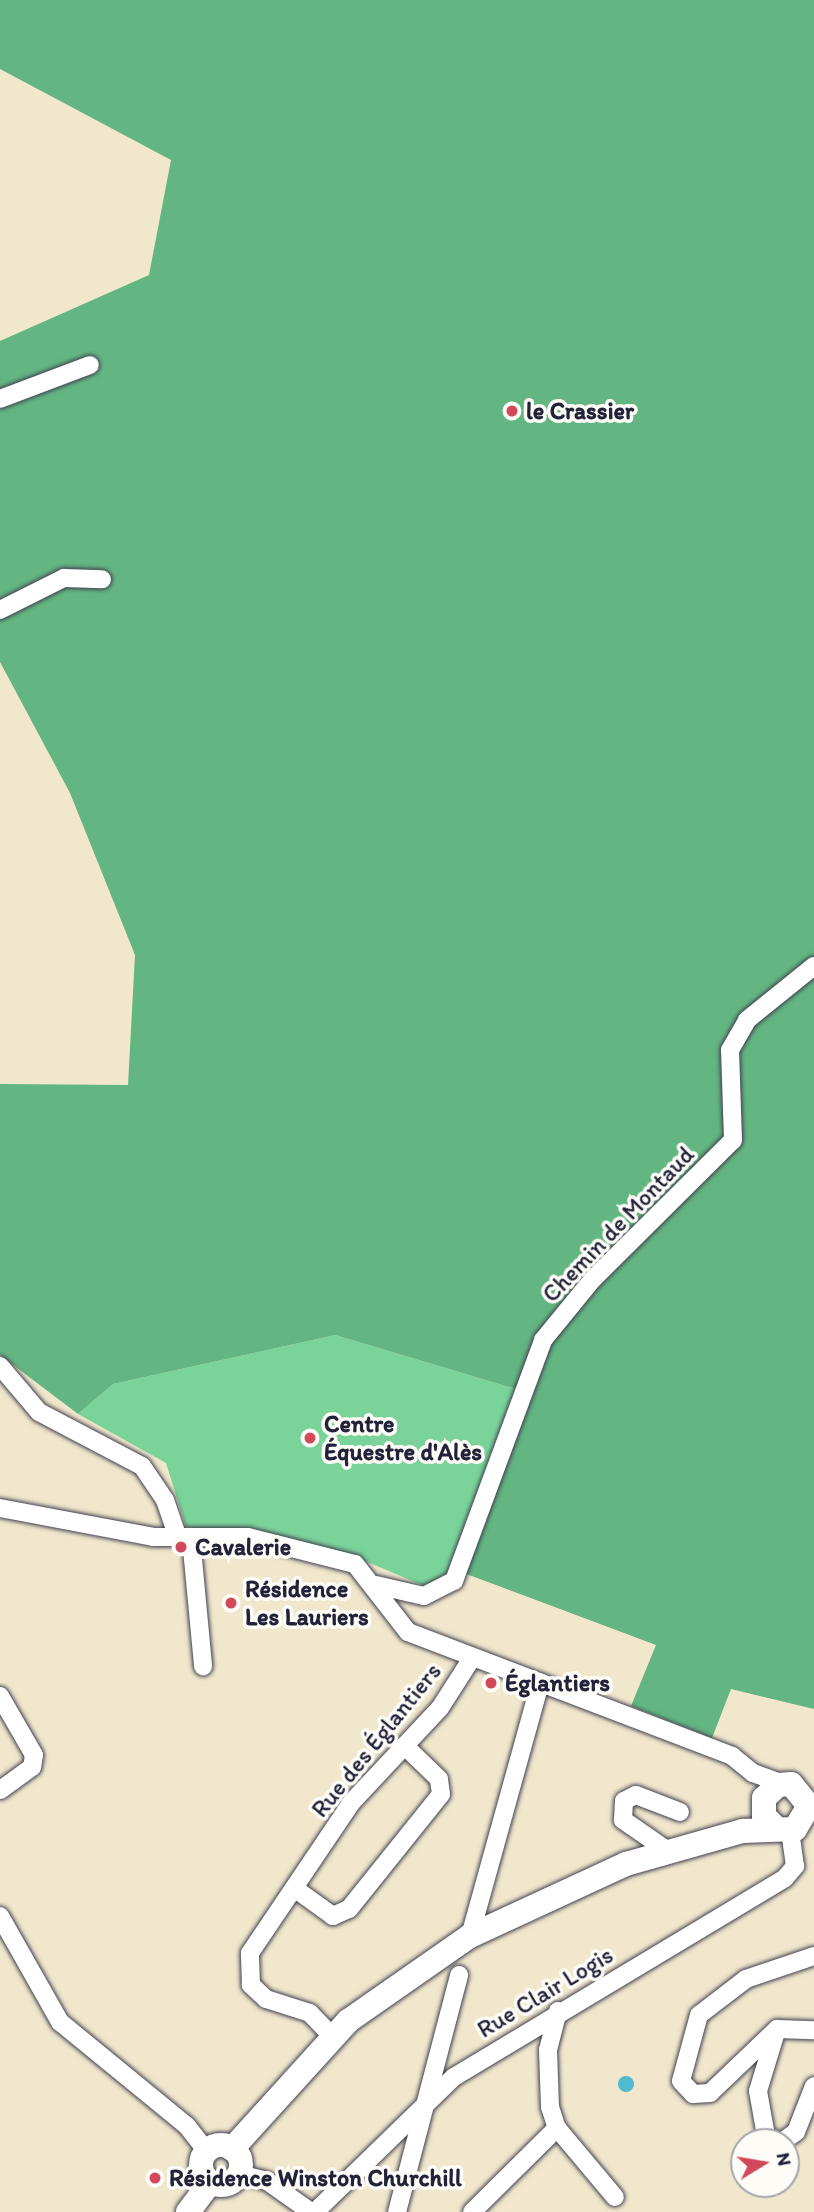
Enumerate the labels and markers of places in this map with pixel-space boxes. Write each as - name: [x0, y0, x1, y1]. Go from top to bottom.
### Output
- place label: le Crassier: [526, 397, 636, 425]
- marker: le Crassier: [504, 403, 520, 419]
- place label: Centre Équestre d'Alès: [324, 1410, 483, 1466]
- marker: Centre Équestre d'Alès: [302, 1430, 318, 1446]
- place label: Cavalerie: [195, 1533, 291, 1561]
- marker: Cavalerie: [173, 1539, 189, 1555]
- place label: Résidence Les Lauriers: [245, 1575, 369, 1631]
- marker: Résidence Les Lauriers: [223, 1595, 239, 1611]
- place label: Églantiers: [505, 1669, 610, 1697]
- marker: Églantiers: [483, 1675, 499, 1691]
- place label: Résidence Winston Churchill: [169, 2164, 463, 2192]
- marker: Résidence Winston Churchill: [147, 2170, 163, 2186]

